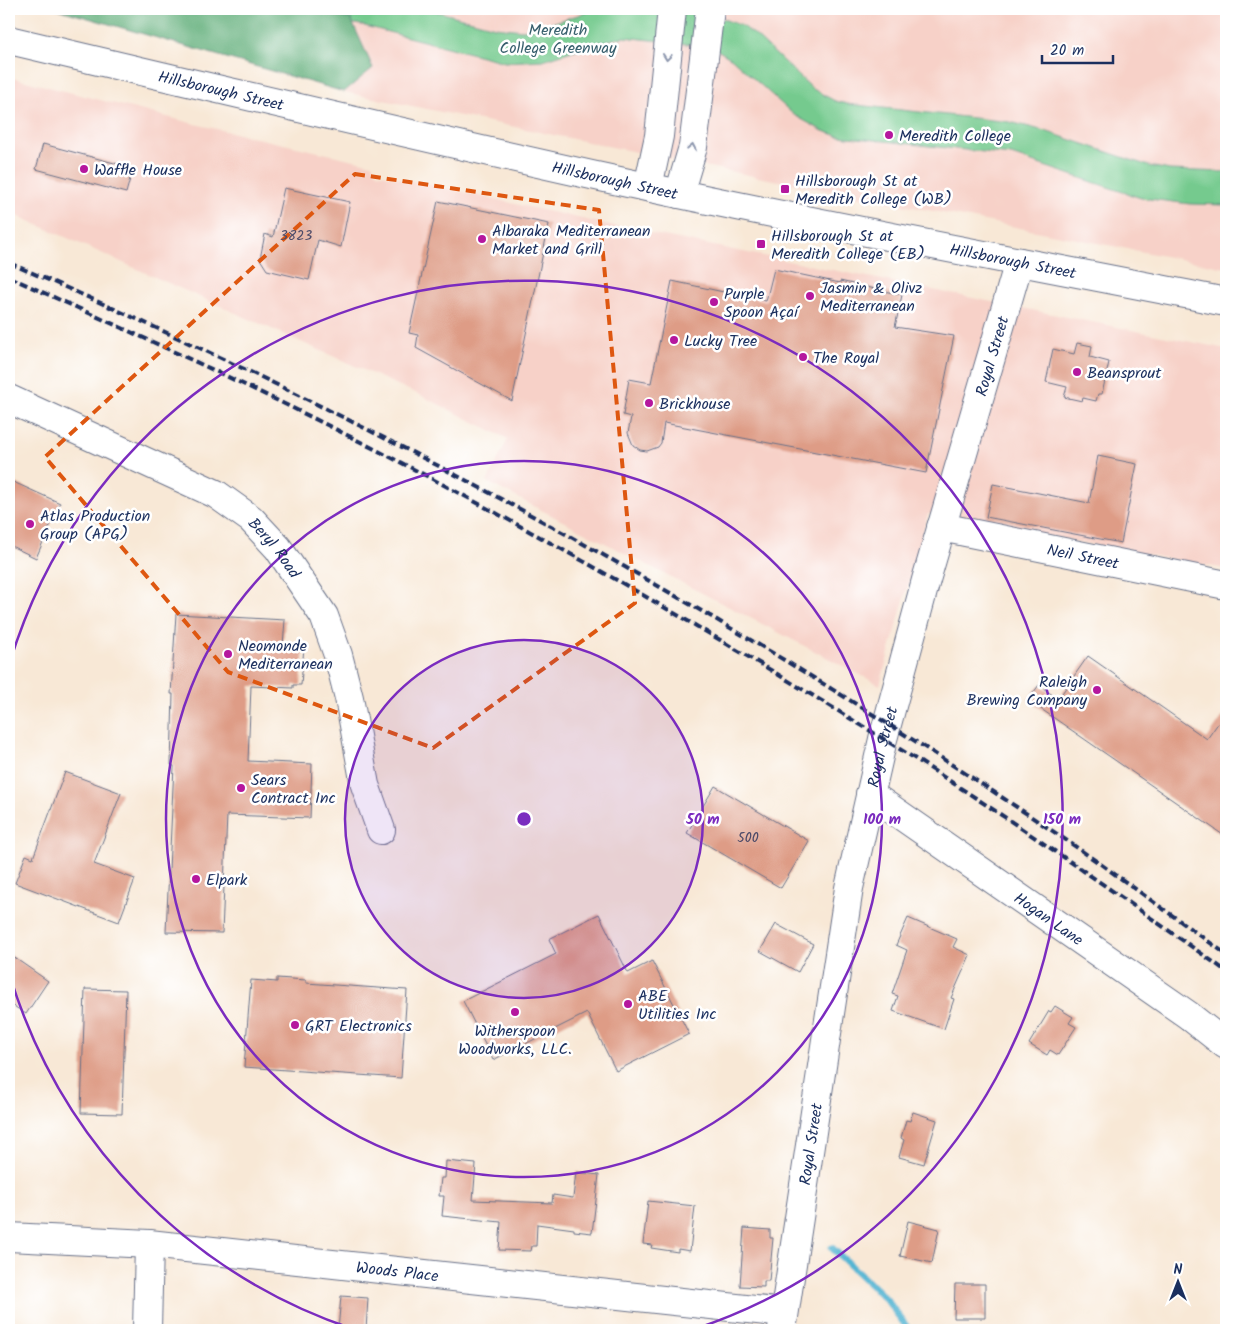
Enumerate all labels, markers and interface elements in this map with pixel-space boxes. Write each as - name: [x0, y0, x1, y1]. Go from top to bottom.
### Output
- park label: Meredith College Greenway: [500, 18, 617, 61]
- scale bar: [1042, 32, 1114, 64]
- text: 20 m: [1050, 39, 1084, 63]
- one-way arrow: [662, 54, 673, 62]
- street label: Hillsborough Street: [155, 65, 287, 118]
- place label: Meredith College: [899, 124, 1011, 149]
- marker: Meredith College: [883, 129, 895, 141]
- one-way arrow: [687, 142, 697, 151]
- street label: Hillsborough Street: [549, 155, 681, 208]
- place label: Waffle House: [94, 158, 182, 183]
- marker: Waffle House: [78, 163, 90, 175]
- place label: Hillsborough St at Meredith College (WB): [795, 169, 952, 212]
- marker: Hillsborough St at Meredith College (WB): [779, 183, 791, 195]
- place label: Albaraka Mediterranean Market and Grill: [492, 219, 651, 262]
- place label: Hillsborough St at Meredith College (EB): [771, 224, 925, 267]
- house number: 3823: [280, 225, 312, 247]
- marker: Albaraka Mediterranean Market and Grill: [476, 233, 488, 245]
- marker: Hillsborough St at Meredith College (EB): [755, 238, 767, 250]
- street label: Hillsborough Street: [947, 238, 1079, 287]
- place label: Jasmin & Olivz Mediterranean: [820, 276, 922, 319]
- place label: Purple Spoon Açaí: [724, 282, 800, 325]
- marker: Jasmin & Olivz Mediterranean: [804, 290, 816, 302]
- marker: Purple Spoon Açaí: [708, 296, 720, 308]
- street label: Royal Street: [969, 312, 1017, 400]
- place label: Lucky Tree: [684, 329, 757, 354]
- marker: Lucky Tree: [668, 334, 680, 346]
- place label: The Royal: [813, 346, 879, 371]
- marker: The Royal: [797, 351, 809, 363]
- place label: Beansprout: [1087, 361, 1162, 386]
- marker: Beansprout: [1071, 366, 1083, 378]
- place label: Brickhouse: [659, 392, 730, 417]
- marker: Brickhouse: [643, 397, 655, 409]
- place label: Atlas Production Group (APG): [40, 504, 150, 547]
- street label: Beryl Road: [241, 512, 307, 585]
- marker: Atlas Production Group (APG): [24, 518, 36, 530]
- street label: Neil Street: [1045, 538, 1122, 577]
- place label: Neomonde Mediterranean: [238, 634, 333, 677]
- marker: Neomonde Mediterranean: [222, 648, 234, 660]
- place label: Raleigh Brewing Company: [966, 670, 1087, 713]
- marker: Raleigh Brewing Company: [1091, 684, 1103, 696]
- street label: Royal Street: [861, 703, 905, 790]
- place label: Sears Contract Inc: [251, 768, 336, 811]
- marker: Sears Contract Inc: [235, 782, 247, 794]
- text: 50 m: [685, 808, 720, 832]
- text: 100 m: [863, 808, 901, 832]
- text: 150 m: [1043, 808, 1081, 832]
- centre of rings: [515, 810, 533, 828]
- house number: 500: [737, 827, 759, 849]
- place label: Elpark: [206, 868, 248, 893]
- marker: Elpark: [190, 873, 202, 885]
- street label: Hogan Lane: [1008, 887, 1088, 953]
- place label: ABE Utilities Inc: [638, 984, 716, 1027]
- marker: ABE Utilities Inc: [622, 998, 634, 1010]
- marker: Witherspoon Woodworks, LLC.: [509, 1006, 521, 1018]
- place label: GRT Electronics: [305, 1014, 412, 1039]
- marker: GRT Electronics: [289, 1019, 301, 1031]
- place label: Witherspoon Woodworks, LLC.: [458, 1019, 572, 1062]
- street label: Royal Street: [793, 1101, 830, 1187]
- street label: Woods Place: [355, 1256, 440, 1289]
- north arrow: [1152, 1256, 1202, 1306]
- text: N: [1174, 1259, 1183, 1281]

